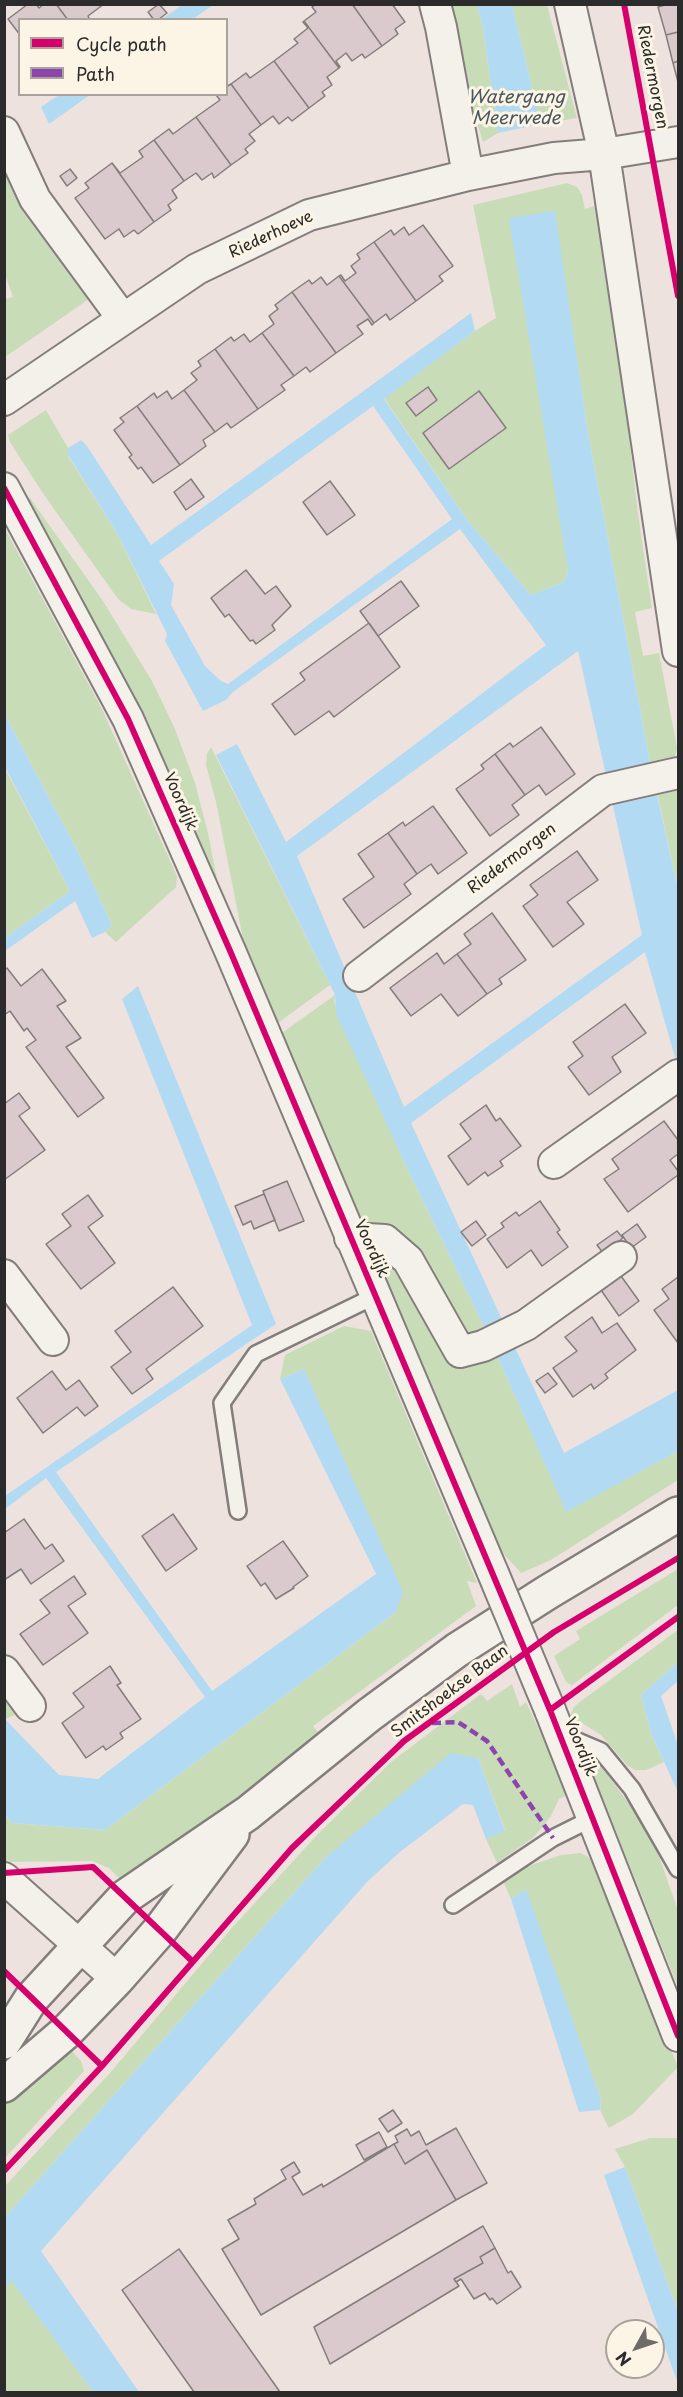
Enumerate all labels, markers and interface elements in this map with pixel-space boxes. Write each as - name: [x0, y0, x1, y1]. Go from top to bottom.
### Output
- legend: [18, 18, 228, 96]
- street label: Riedermorgen: [632, 23, 672, 131]
- text: Cycle path: [76, 30, 167, 57]
- text: Path: [76, 60, 115, 87]
- water label: Watergang Meerwede: [467, 87, 565, 130]
- street label: Riederhoeve: [226, 207, 316, 263]
- street label: Voordijk: [159, 770, 201, 834]
- street label: Riedermorgen: [464, 819, 560, 899]
- street label: Voordijk: [349, 1217, 393, 1281]
- street label: Smitshoekse Baan: [388, 1642, 512, 1742]
- street label: Voordijk: [560, 1715, 600, 1779]
- north arrow: [605, 2319, 665, 2379]
- text: N: [609, 2347, 636, 2372]

